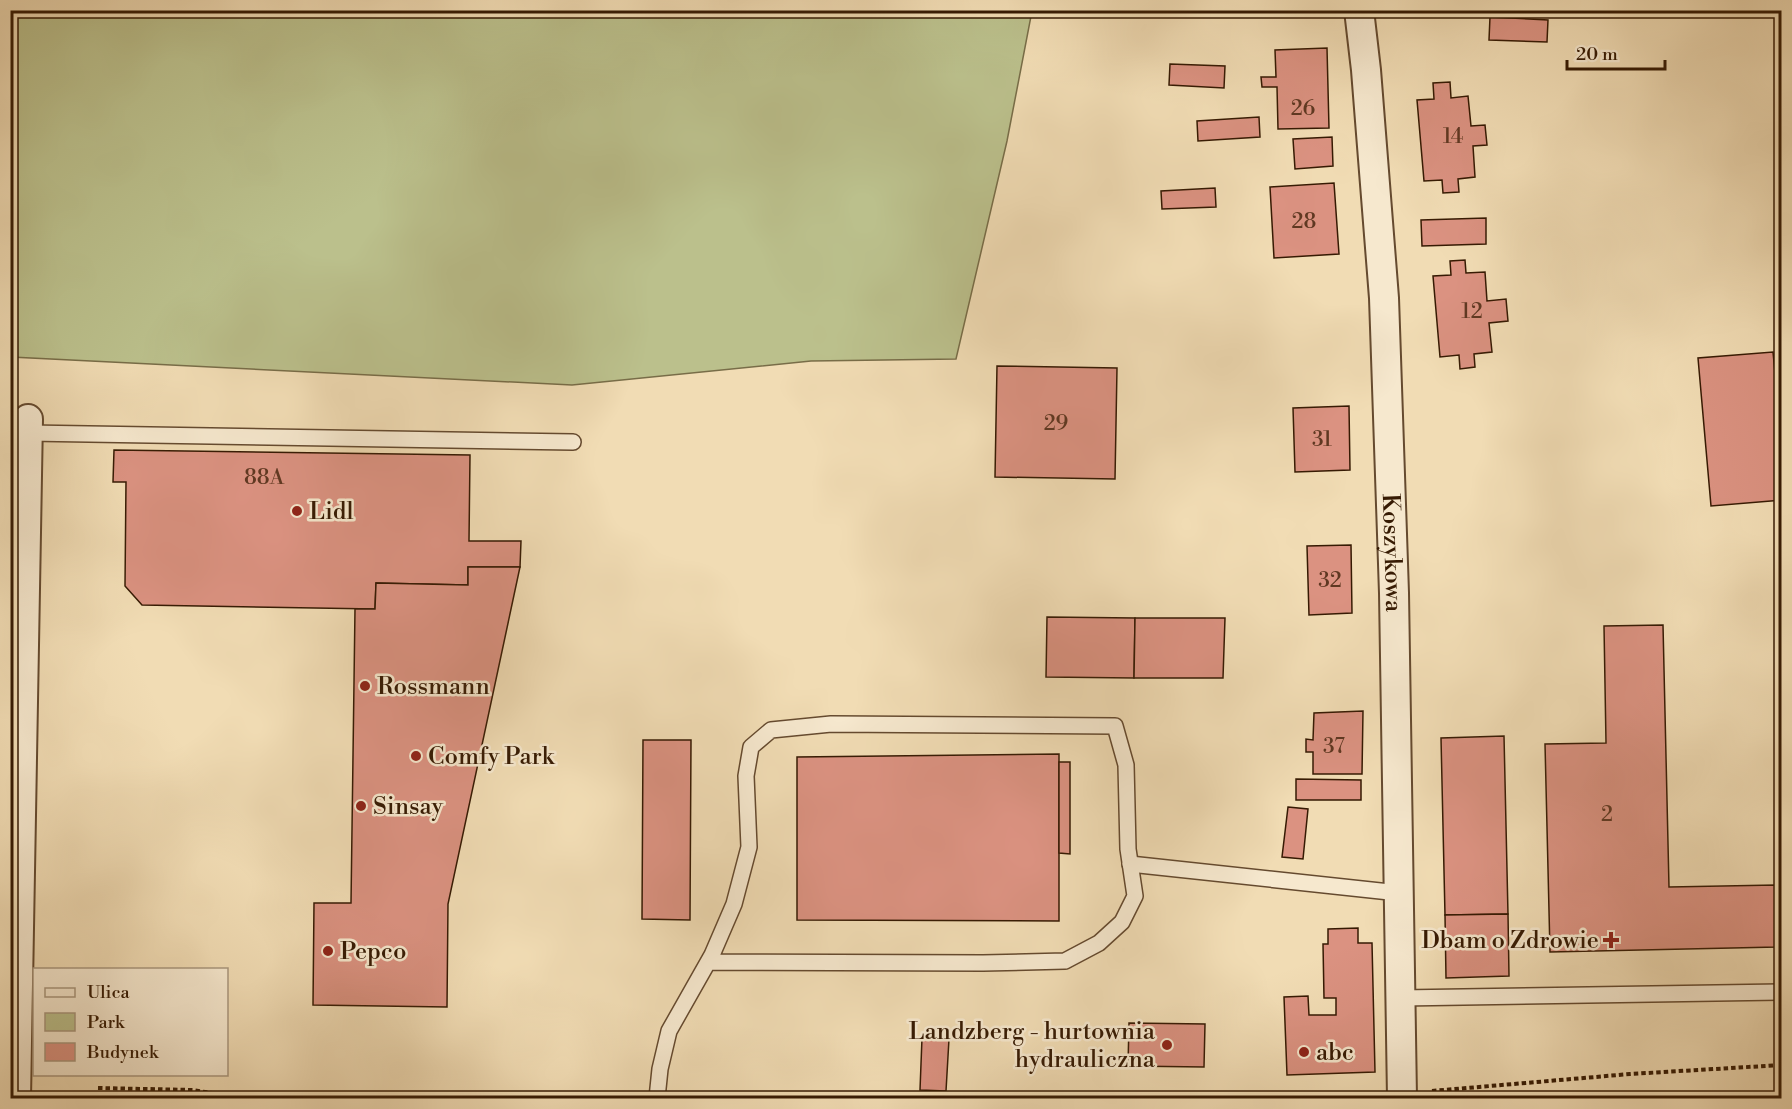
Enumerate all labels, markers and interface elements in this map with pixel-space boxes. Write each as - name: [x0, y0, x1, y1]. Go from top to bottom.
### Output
- scale bar: [1567, 33, 1664, 71]
- text: 20 m: [1576, 43, 1618, 66]
- house number: 26: [1291, 96, 1316, 122]
- house number: 14: [1443, 124, 1463, 150]
- house number: 28: [1292, 209, 1316, 235]
- house number: 12: [1461, 299, 1483, 325]
- house number: 29: [1044, 411, 1068, 437]
- house number: 31: [1312, 427, 1332, 453]
- house number: 88A: [244, 465, 285, 491]
- street label: Koszykowa: [1375, 493, 1408, 613]
- place label: Lidl: [309, 497, 354, 527]
- marker: Lidl: [290, 504, 304, 518]
- house number: 32: [1318, 568, 1342, 594]
- place label: Rossmann: [377, 672, 490, 702]
- marker: Rossmann: [358, 679, 372, 693]
- house number: 37: [1323, 734, 1345, 760]
- place label: Comfy Park: [428, 742, 556, 772]
- marker: Comfy Park: [409, 749, 423, 763]
- place label: Sinsay: [373, 792, 443, 822]
- marker: Sinsay: [354, 799, 368, 813]
- house number: 2: [1601, 802, 1613, 828]
- place label: Dbam o Zdrowie: [1421, 926, 1599, 956]
- marker: Dbam o Zdrowie: [1604, 933, 1618, 947]
- place label: Pepco: [340, 937, 406, 967]
- marker: Pepco: [321, 944, 335, 958]
- legend: [33, 968, 228, 1076]
- text: Ulica: [87, 981, 131, 1004]
- text: Park: [87, 1011, 126, 1034]
- place label: Landzberg - hurtownia hydrauliczna: [909, 1017, 1156, 1075]
- marker: Landzberg - hurtownia hydrauliczna: [1160, 1038, 1174, 1052]
- place label: abc: [1316, 1038, 1354, 1068]
- text: Budynek: [86, 1041, 160, 1064]
- marker: abc: [1297, 1045, 1311, 1059]

